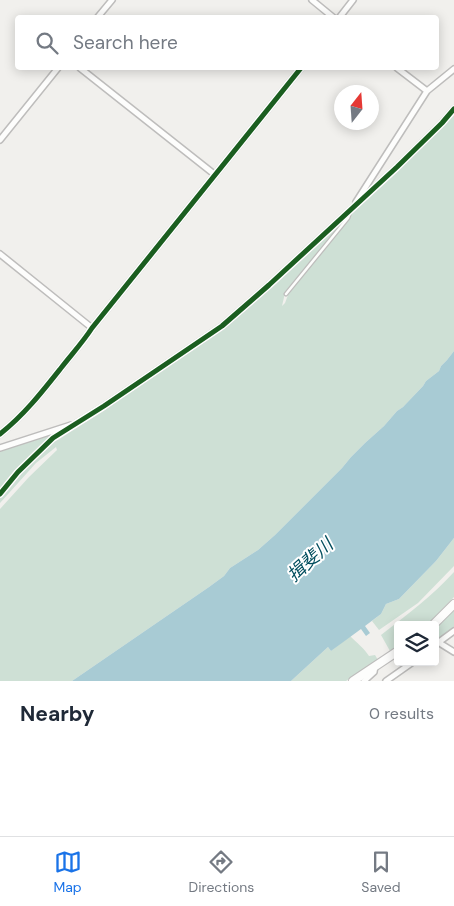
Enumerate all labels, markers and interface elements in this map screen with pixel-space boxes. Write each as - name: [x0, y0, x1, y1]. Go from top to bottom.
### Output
- search box: [15, 15, 439, 70]
- icon: search: [33, 29, 61, 57]
- text: Search here: [73, 30, 178, 55]
- north arrow: [334, 85, 379, 130]
- water label: 揖斐川: [282, 532, 340, 587]
- map controls: [394, 621, 439, 666]
- button: layers: [394, 621, 439, 666]
- text: Nearby: [20, 700, 94, 728]
- text: 0 results: [369, 703, 434, 724]
- tab: Map: [53, 848, 82, 896]
- tab: Directions: [189, 848, 254, 896]
- tab: Saved: [361, 848, 401, 896]

